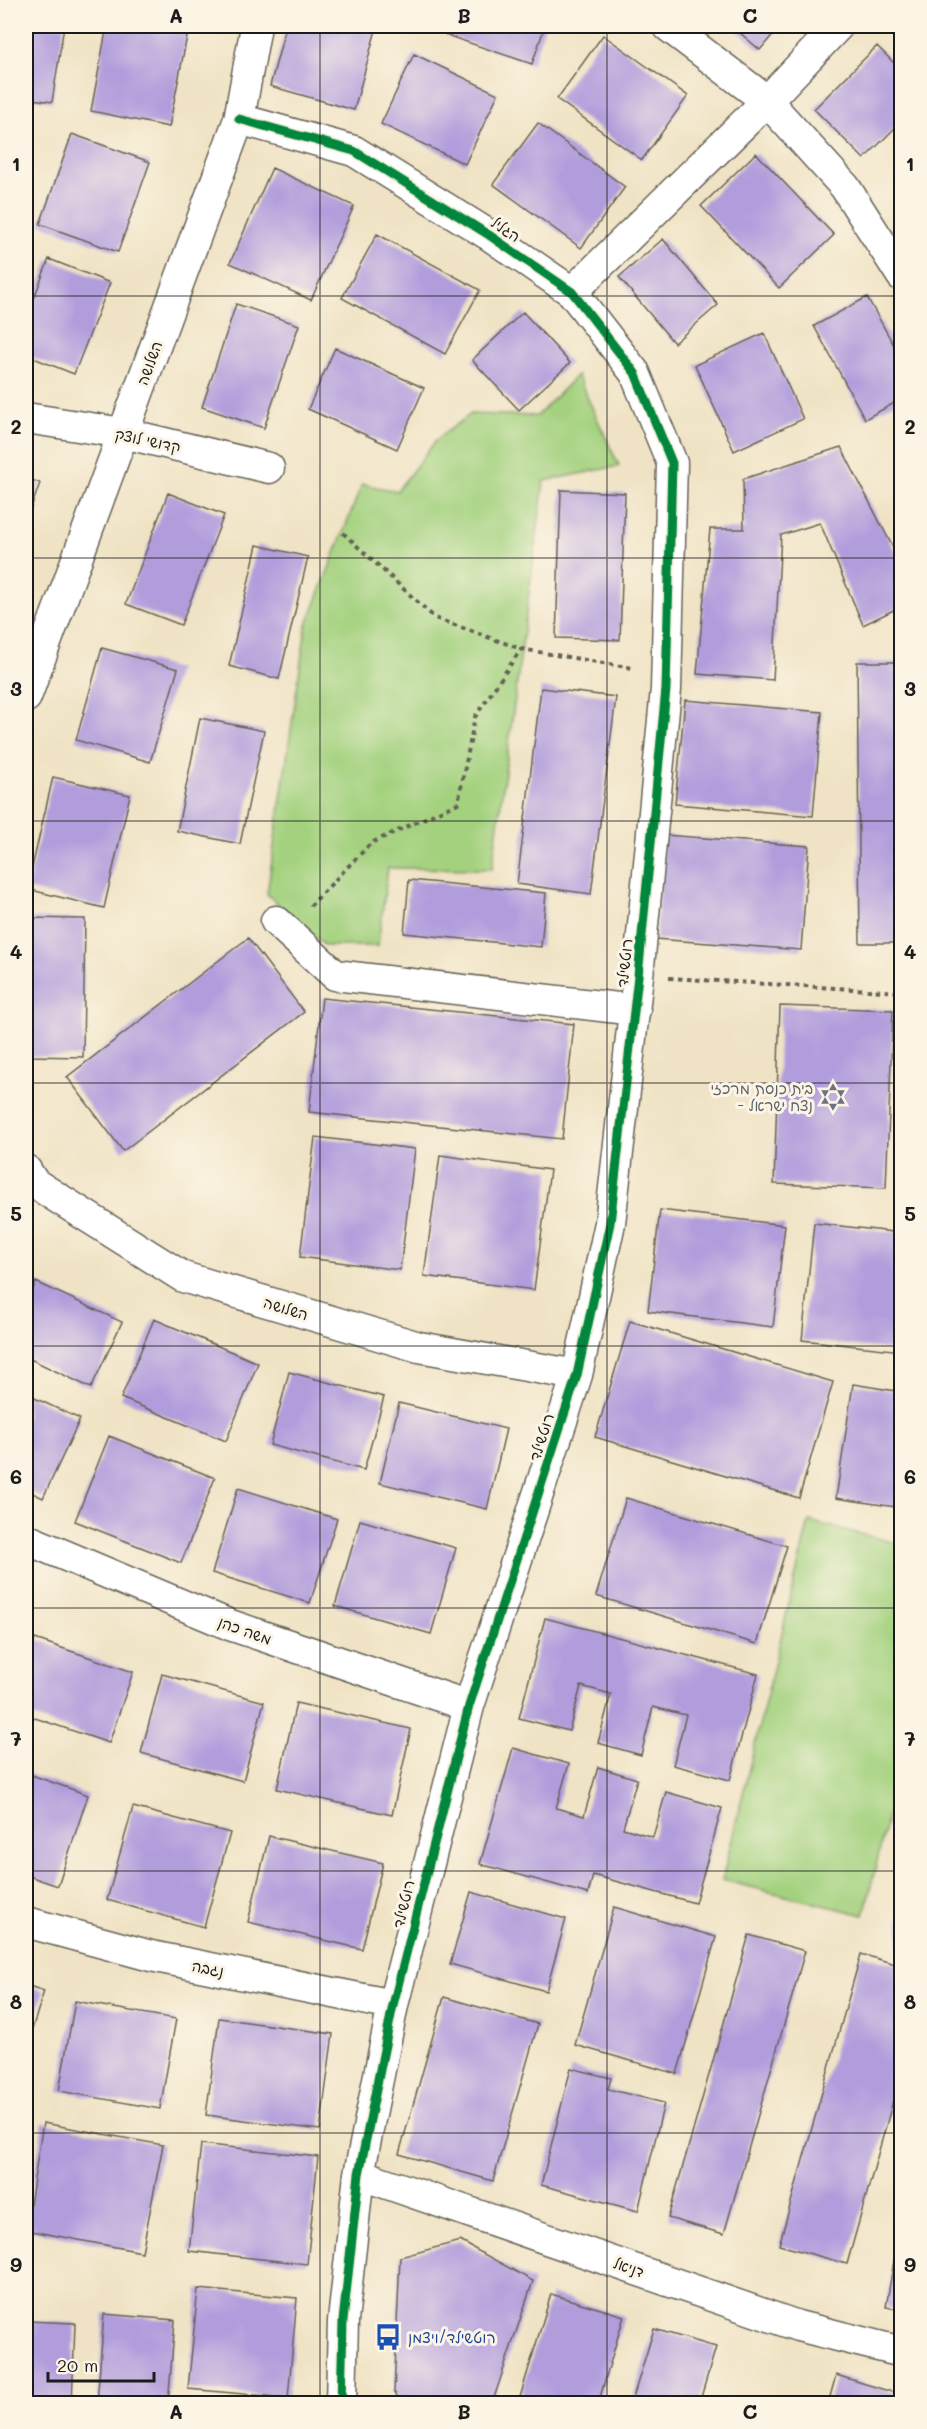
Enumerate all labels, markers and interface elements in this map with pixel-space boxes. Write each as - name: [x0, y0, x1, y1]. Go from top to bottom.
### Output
- text: A: [169, 2, 183, 28]
- text: B: [457, 2, 471, 28]
- text: C: [743, 2, 758, 28]
- text: 1: [12, 150, 20, 176]
- text: 1: [906, 150, 914, 176]
- street label: הגליל: [487, 212, 525, 246]
- street label: השלושה: [132, 338, 166, 388]
- text: 2: [10, 413, 22, 439]
- text: 2: [904, 413, 916, 439]
- street label: קדושי לוצק: [113, 423, 183, 457]
- text: 3: [10, 675, 22, 701]
- text: 3: [904, 675, 916, 701]
- text: 4: [10, 938, 23, 964]
- street label: רוטשילד: [611, 938, 637, 988]
- text: 4: [904, 938, 917, 964]
- place label: בית כנסת מרכזי - נצח ישראל: [710, 1078, 813, 1115]
- synagogue icon: בית כנסת מרכזי - נצח ישראל: [818, 1082, 848, 1112]
- text: 5: [10, 1200, 22, 1226]
- text: 5: [904, 1200, 916, 1226]
- street label: השלושה: [261, 1292, 311, 1324]
- street label: רוטשילד: [524, 1411, 558, 1463]
- text: 6: [10, 1463, 22, 1489]
- text: 6: [904, 1463, 916, 1489]
- street label: משה כהן: [216, 1611, 274, 1649]
- text: 7: [10, 1725, 22, 1751]
- text: 7: [904, 1725, 916, 1751]
- street label: רוטשילד: [387, 1878, 419, 1930]
- street label: נגבה: [190, 1955, 226, 1981]
- text: 8: [10, 1988, 22, 2014]
- text: 8: [904, 1988, 916, 2014]
- text: 9: [10, 2251, 22, 2277]
- text: 9: [904, 2251, 916, 2277]
- street label: דניאל: [611, 2252, 647, 2282]
- bus stop icon: רוטשילד/ויצמן: [373, 2322, 403, 2352]
- place label: רוטשילד/ויצמן: [408, 2327, 496, 2347]
- scale bar: [48, 2345, 154, 2383]
- text: 20 m: [57, 2353, 98, 2377]
- text: A: [169, 2398, 183, 2424]
- text: B: [457, 2398, 471, 2424]
- text: C: [743, 2398, 758, 2424]

